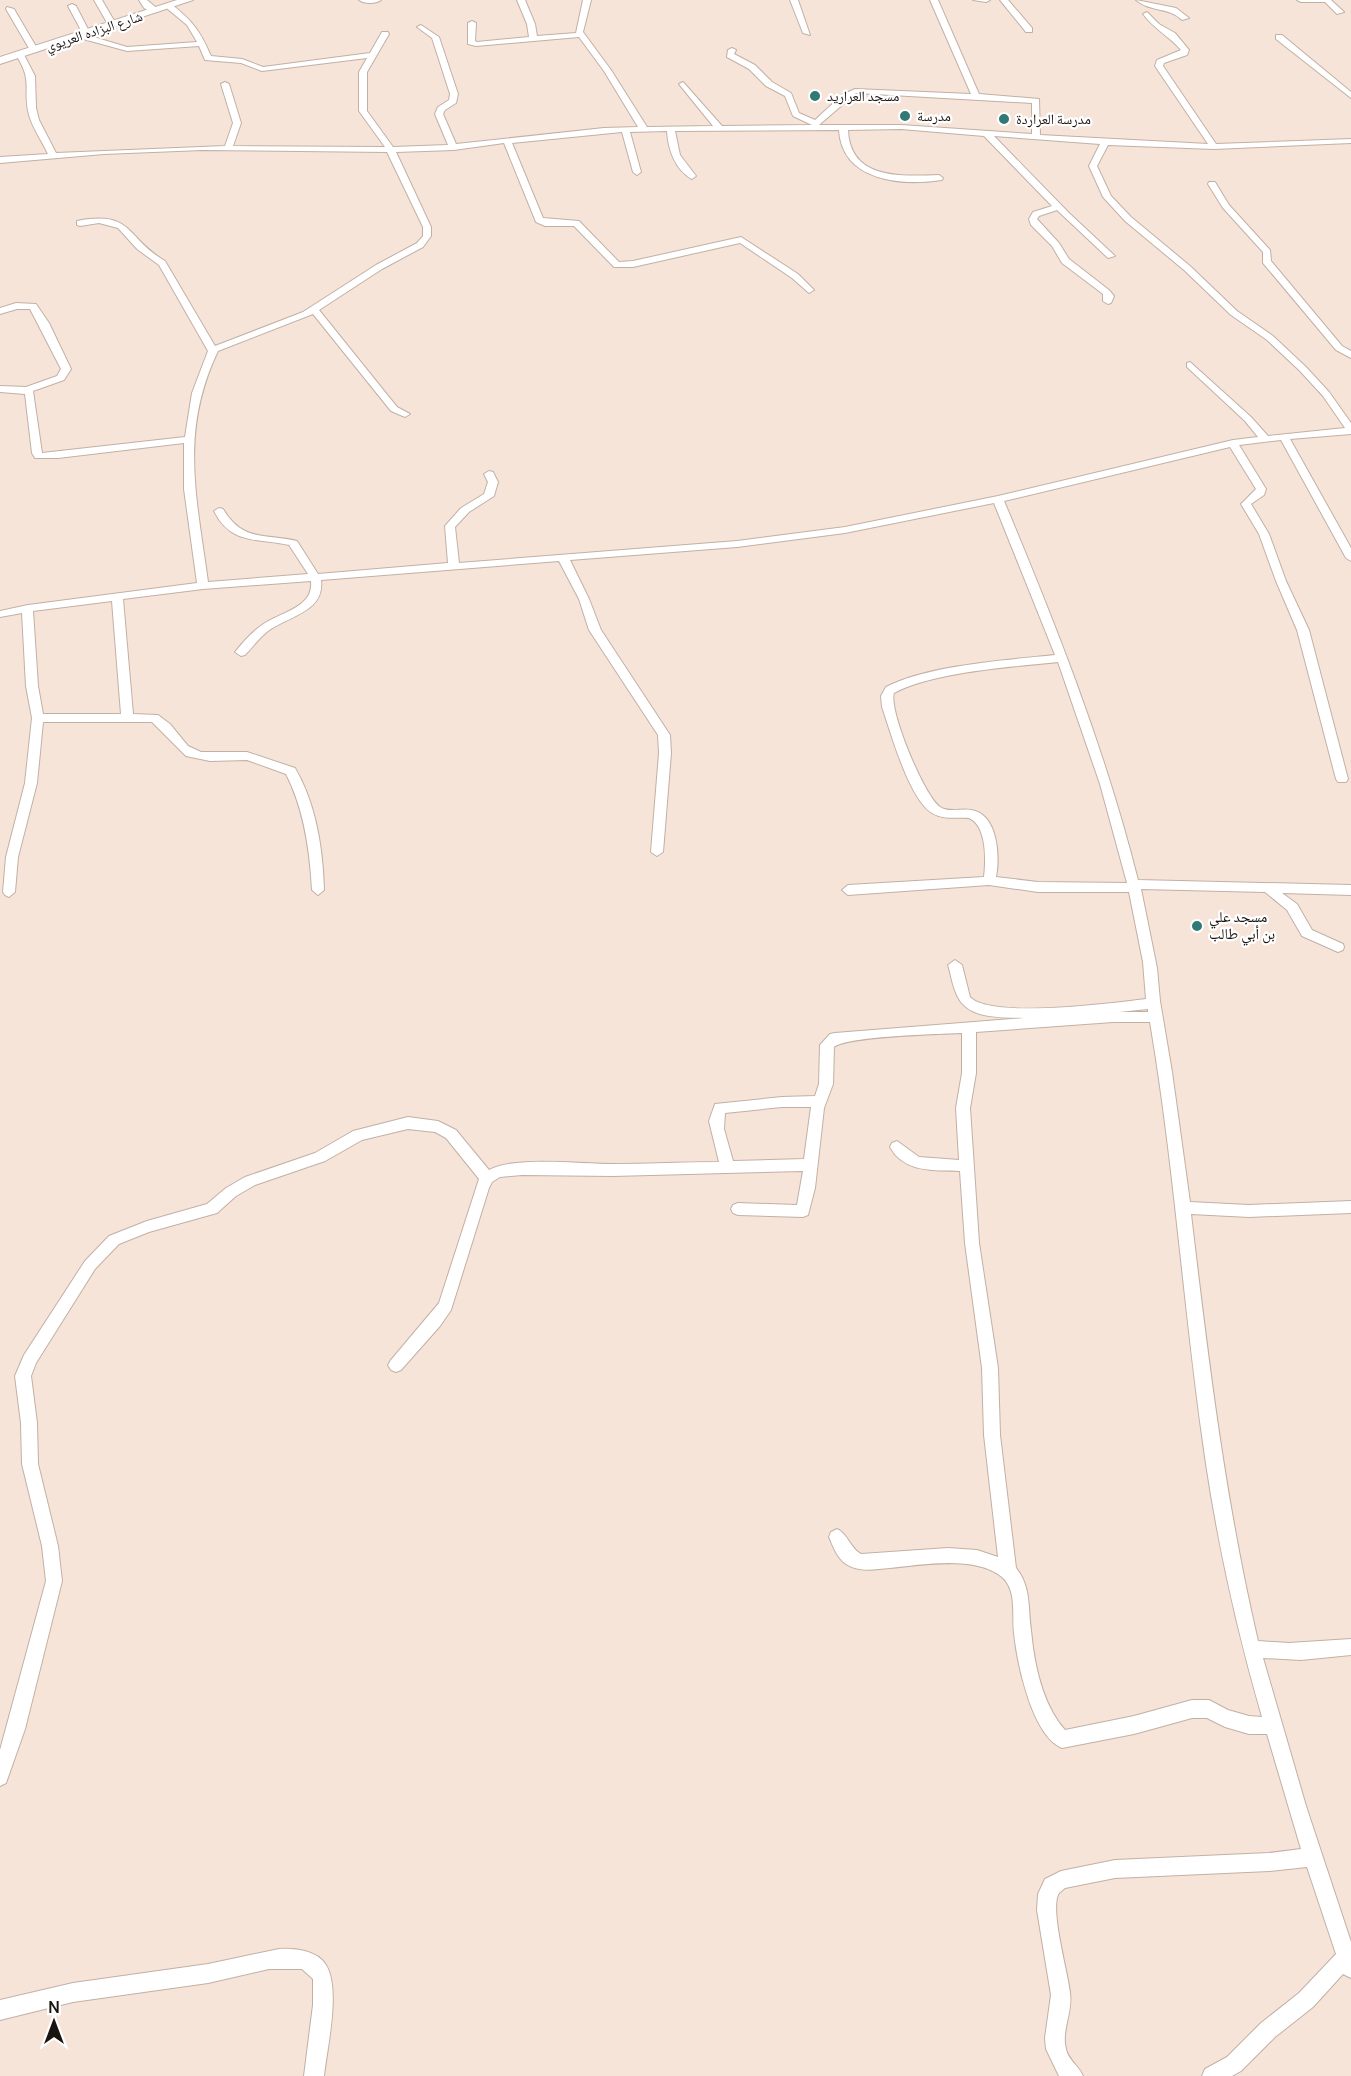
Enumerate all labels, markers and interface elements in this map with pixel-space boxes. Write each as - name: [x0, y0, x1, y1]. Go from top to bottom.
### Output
- street label: شارع البزاده العريوي: [43, 6, 146, 58]
- place label: مسجد العراريد: [827, 86, 899, 105]
- marker: مسجد العراريد: [808, 89, 822, 103]
- place label: مدرسة: [917, 106, 951, 125]
- marker: مدرسة: [898, 109, 912, 123]
- place label: مدرسة العراردة: [1016, 109, 1091, 128]
- marker: مدرسة العراردة: [997, 112, 1011, 126]
- place label: مسجد علي بن أبي طالب: [1209, 906, 1275, 946]
- marker: مسجد علي بن أبي طالب: [1190, 919, 1204, 933]
- north arrow: [24, 1992, 84, 2052]
- text: N: [48, 1996, 60, 2018]

